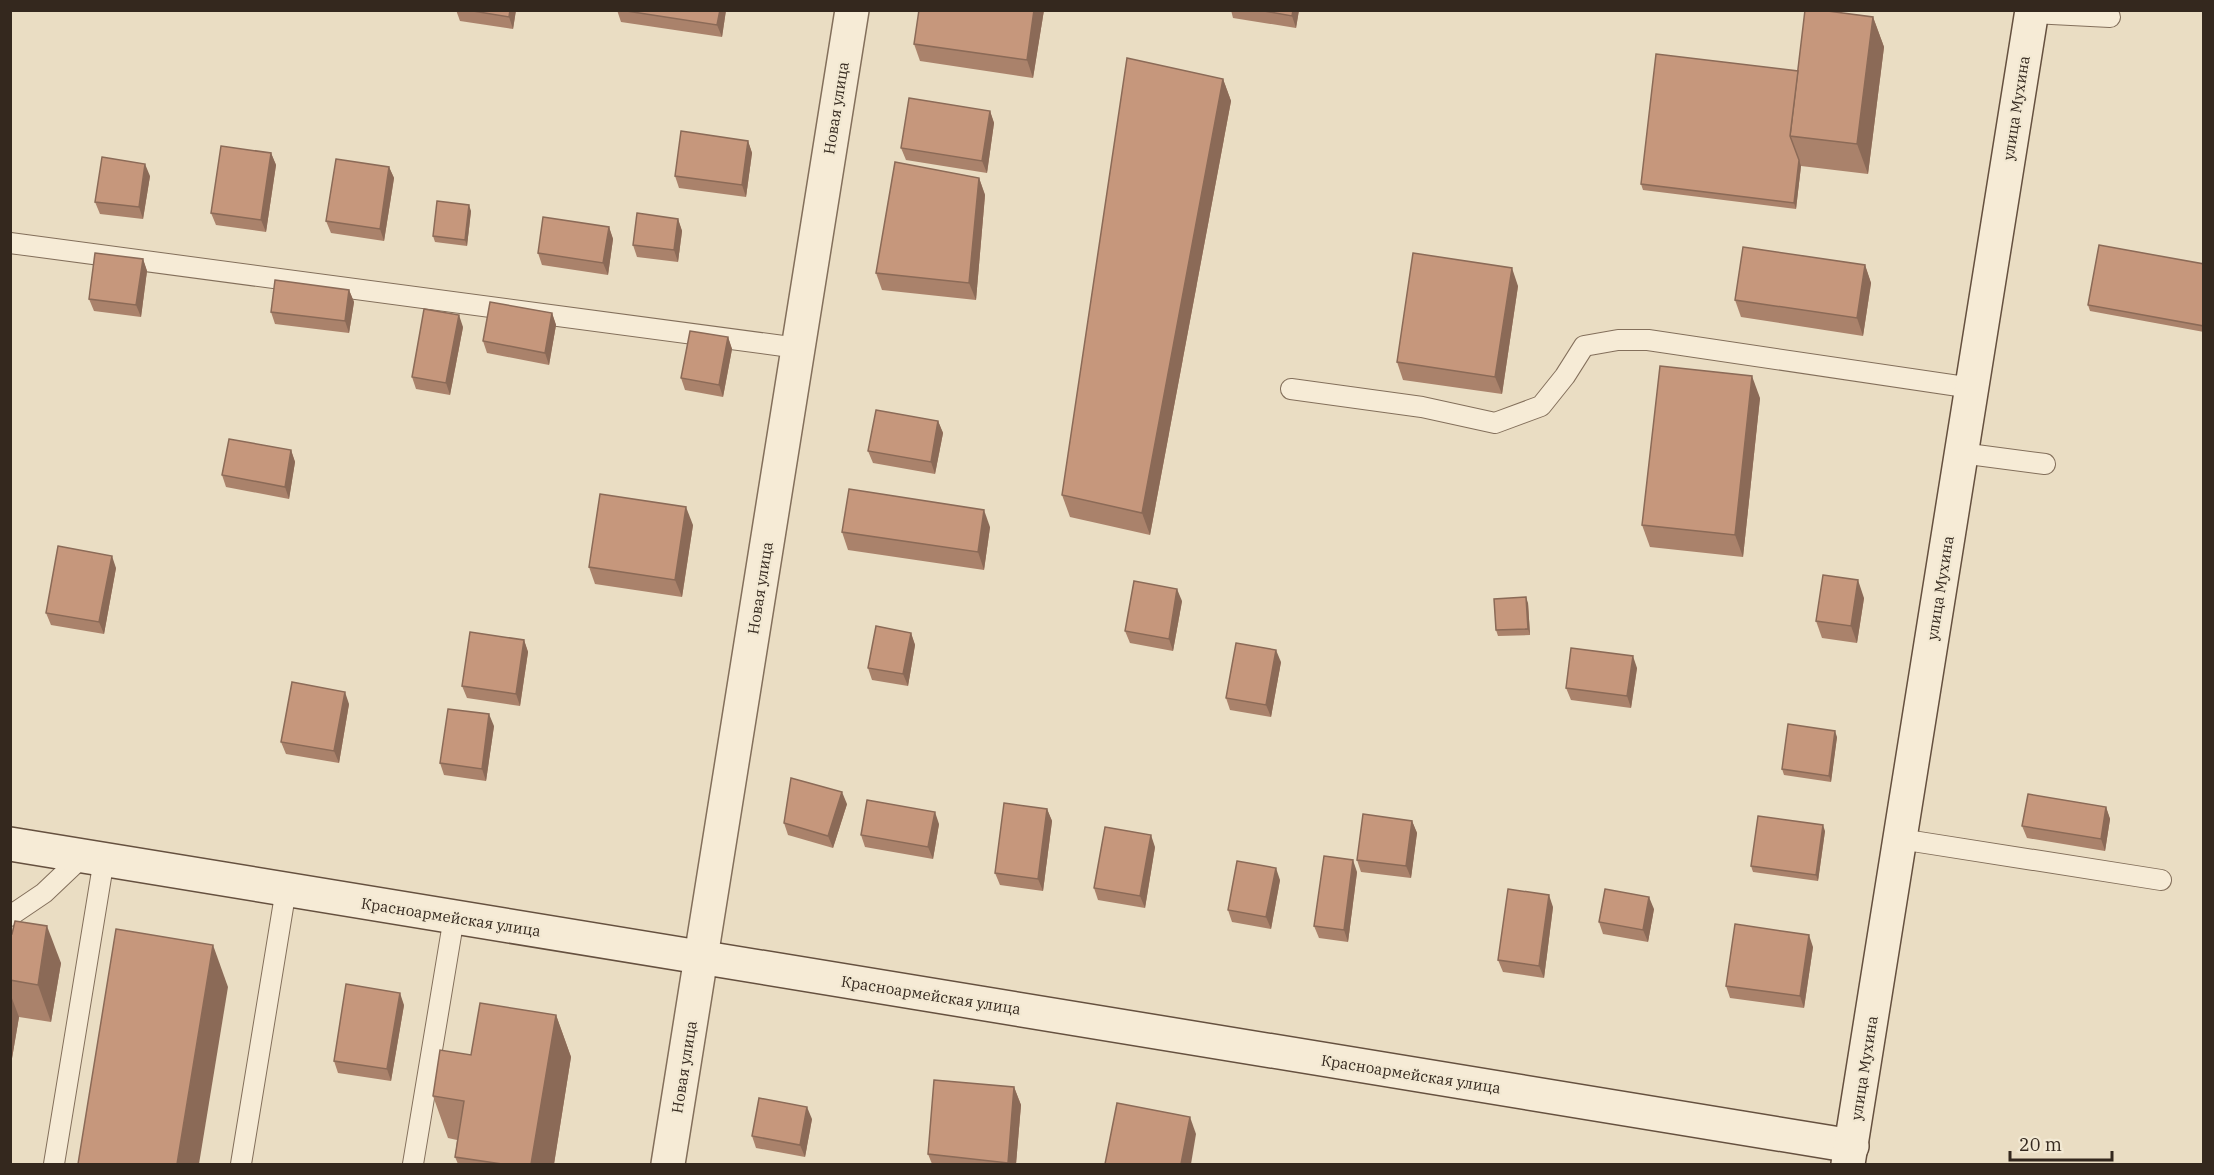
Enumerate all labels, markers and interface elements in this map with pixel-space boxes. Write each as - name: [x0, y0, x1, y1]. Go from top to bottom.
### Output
- street label: улица Мухина: [1998, 54, 2034, 162]
- street label: Новая улица: [819, 60, 853, 156]
- street label: улица Мухина: [1922, 534, 1958, 642]
- street label: Новая улица: [743, 540, 777, 636]
- street label: Красноармейская улица: [360, 893, 542, 941]
- street label: Красноармейская улица: [840, 971, 1022, 1019]
- street label: улица Мухина: [1846, 1014, 1882, 1122]
- street label: Новая улица: [667, 1019, 701, 1115]
- street label: Красноармейская улица: [1320, 1050, 1502, 1098]
- scale bar: [2010, 1124, 2112, 1162]
- text: 20 m: [2019, 1133, 2062, 1156]

